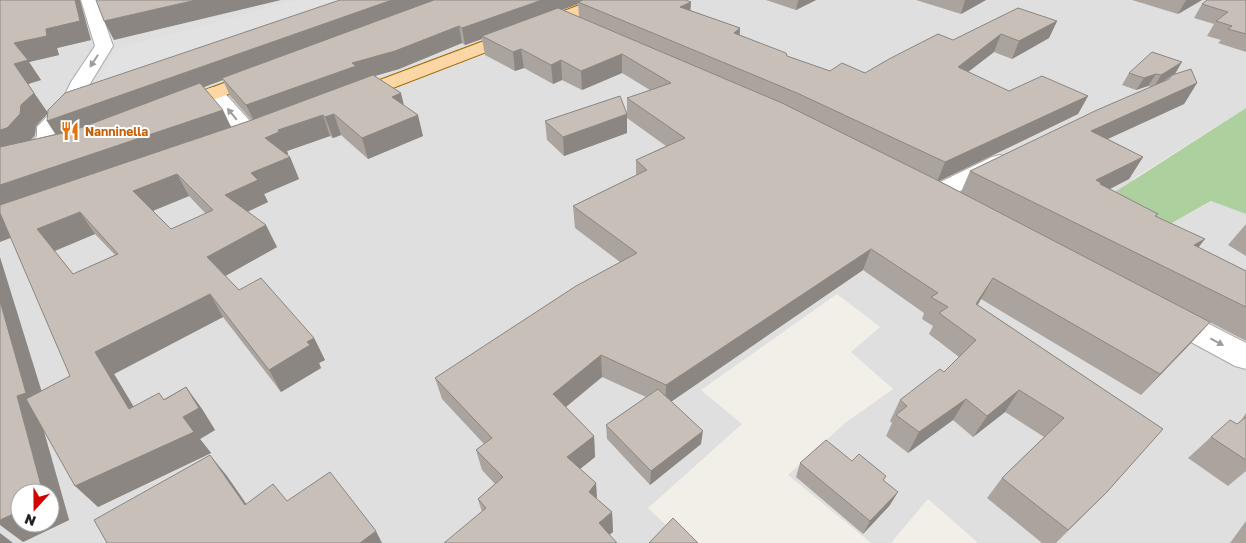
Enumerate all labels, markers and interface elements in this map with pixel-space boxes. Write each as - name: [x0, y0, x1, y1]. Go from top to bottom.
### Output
- one-way arrow: [89, 55, 99, 68]
- one-way arrow: [226, 108, 238, 120]
- restaurant icon: Nanninella: [59, 120, 81, 142]
- place label: Nanninella: [85, 124, 148, 139]
- one-way arrow: [1210, 337, 1223, 346]
- north arrow: [10, 483, 60, 533]
- text: N: [22, 511, 38, 530]

